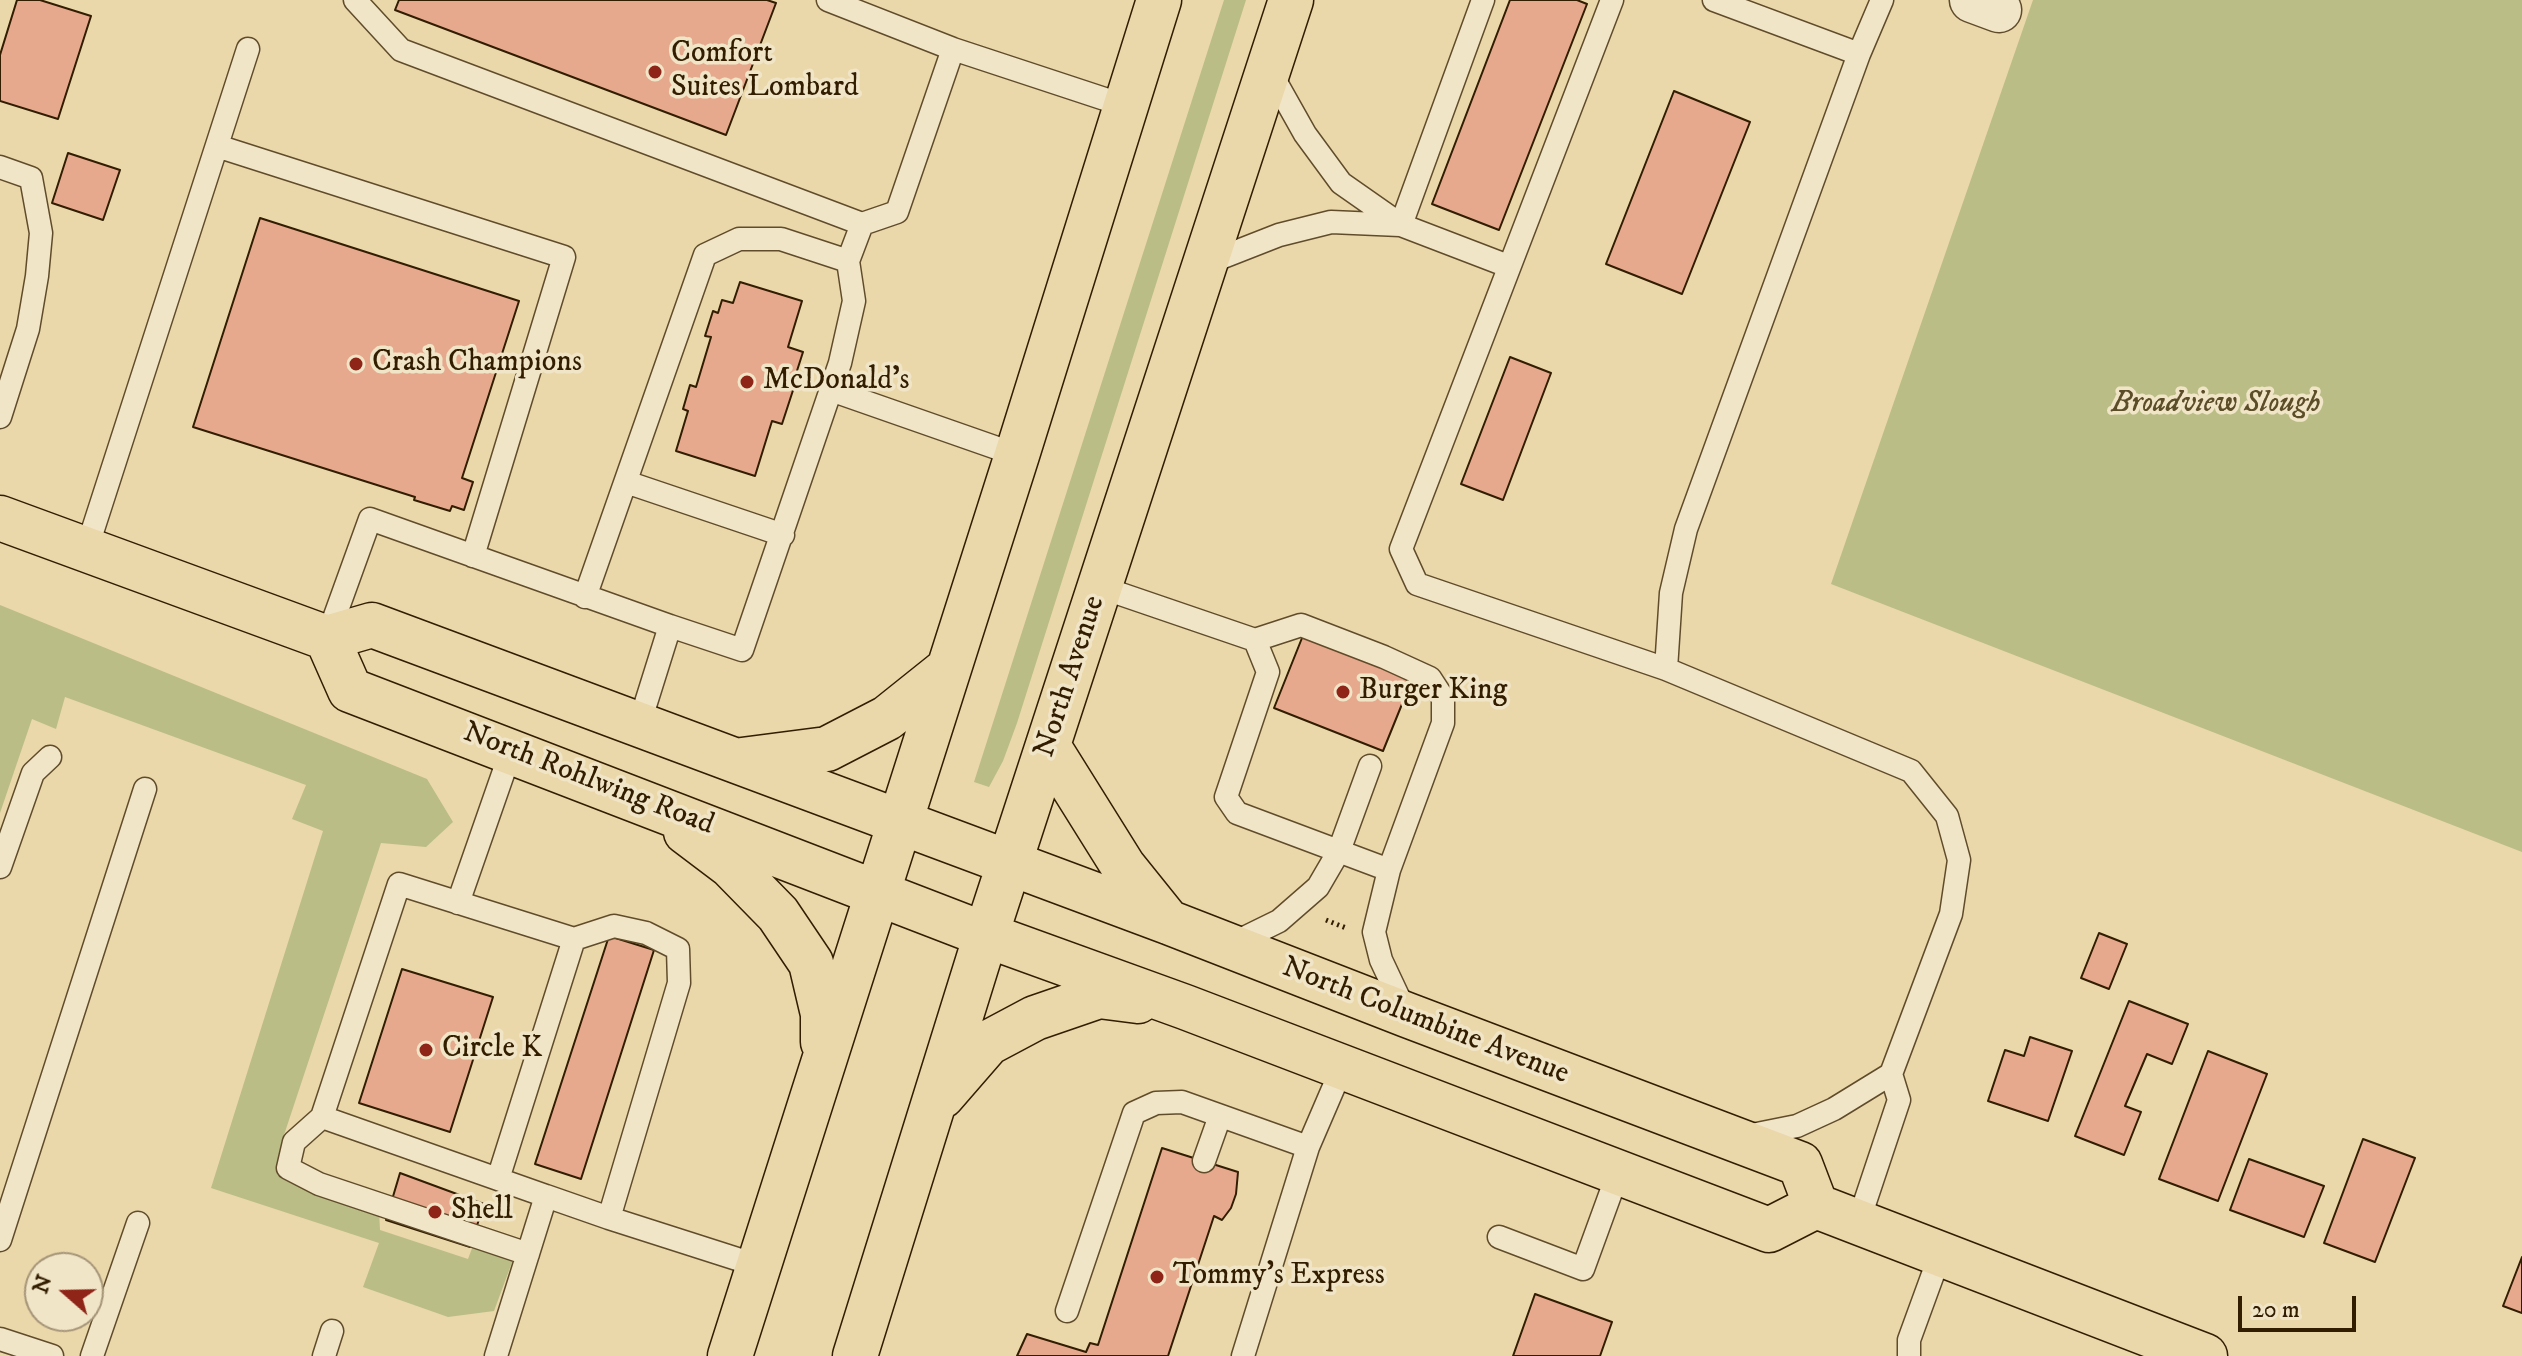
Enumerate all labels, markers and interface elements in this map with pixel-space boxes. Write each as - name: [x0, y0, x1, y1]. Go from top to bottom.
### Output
- place label: Comfort Suites Lombard: [671, 37, 859, 108]
- marker: Comfort Suites Lombard: [646, 63, 664, 81]
- place label: Crash Champions: [372, 346, 582, 382]
- marker: Crash Champions: [347, 355, 365, 373]
- place label: McDonald's: [763, 364, 910, 400]
- marker: McDonald's: [738, 373, 756, 391]
- park label: Broadview Slough: [2111, 387, 2321, 423]
- street label: North Avenue: [1028, 592, 1114, 762]
- place label: Burger King: [1359, 674, 1507, 710]
- marker: Burger King: [1334, 683, 1352, 701]
- street label: North Rohlwing Road: [457, 716, 719, 844]
- street label: North Columbine Avenue: [1276, 951, 1574, 1093]
- place label: Circle K: [442, 1032, 542, 1068]
- marker: Circle K: [417, 1041, 435, 1059]
- place label: Shell: [451, 1194, 513, 1230]
- marker: Shell: [426, 1203, 444, 1221]
- north arrow: [24, 1252, 104, 1332]
- place label: Tommy's Express: [1173, 1259, 1385, 1295]
- marker: Tommy's Express: [1148, 1268, 1166, 1286]
- text: N: [27, 1271, 59, 1297]
- scale bar: [2242, 1280, 2360, 1330]
- text: 20 m: [2252, 1295, 2300, 1325]

